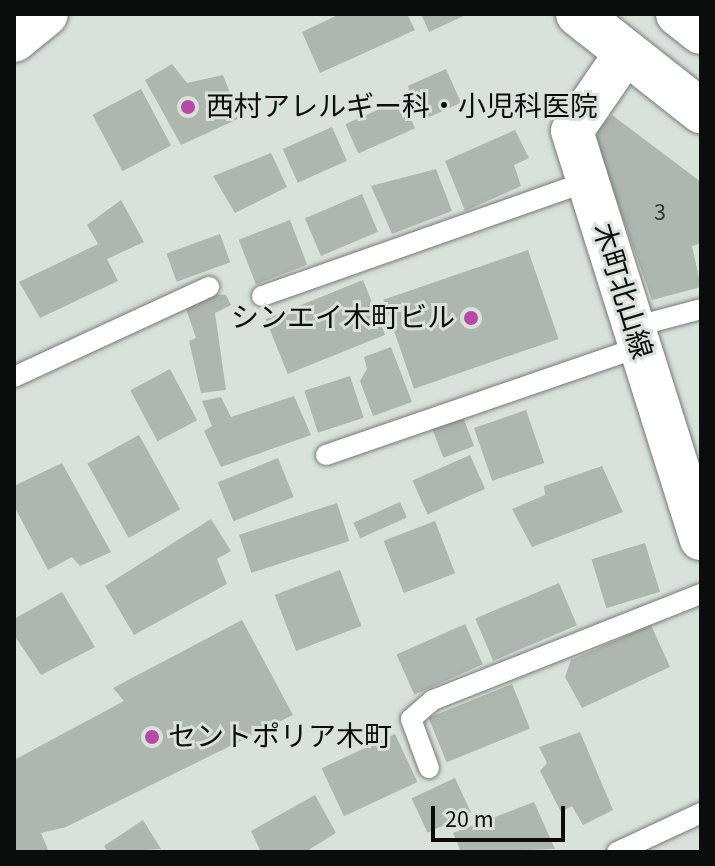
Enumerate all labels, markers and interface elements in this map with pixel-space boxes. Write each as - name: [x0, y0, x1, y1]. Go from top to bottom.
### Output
- place label: 西村アレルギー科・小児科医院: [206, 90, 598, 124]
- marker: 西村アレルギー科・小児科医院: [177, 96, 199, 118]
- house number: 3: [654, 199, 666, 227]
- street label: 木町北山線: [585, 219, 659, 363]
- place label: シンエイ木町ビル: [231, 301, 455, 335]
- marker: シンエイ木町ビル: [462, 309, 480, 327]
- place label: セントポリア木町: [168, 720, 392, 754]
- marker: セントポリア木町: [143, 728, 161, 746]
- scale bar: [435, 790, 569, 840]
- text: 20 m: [445, 802, 494, 837]

